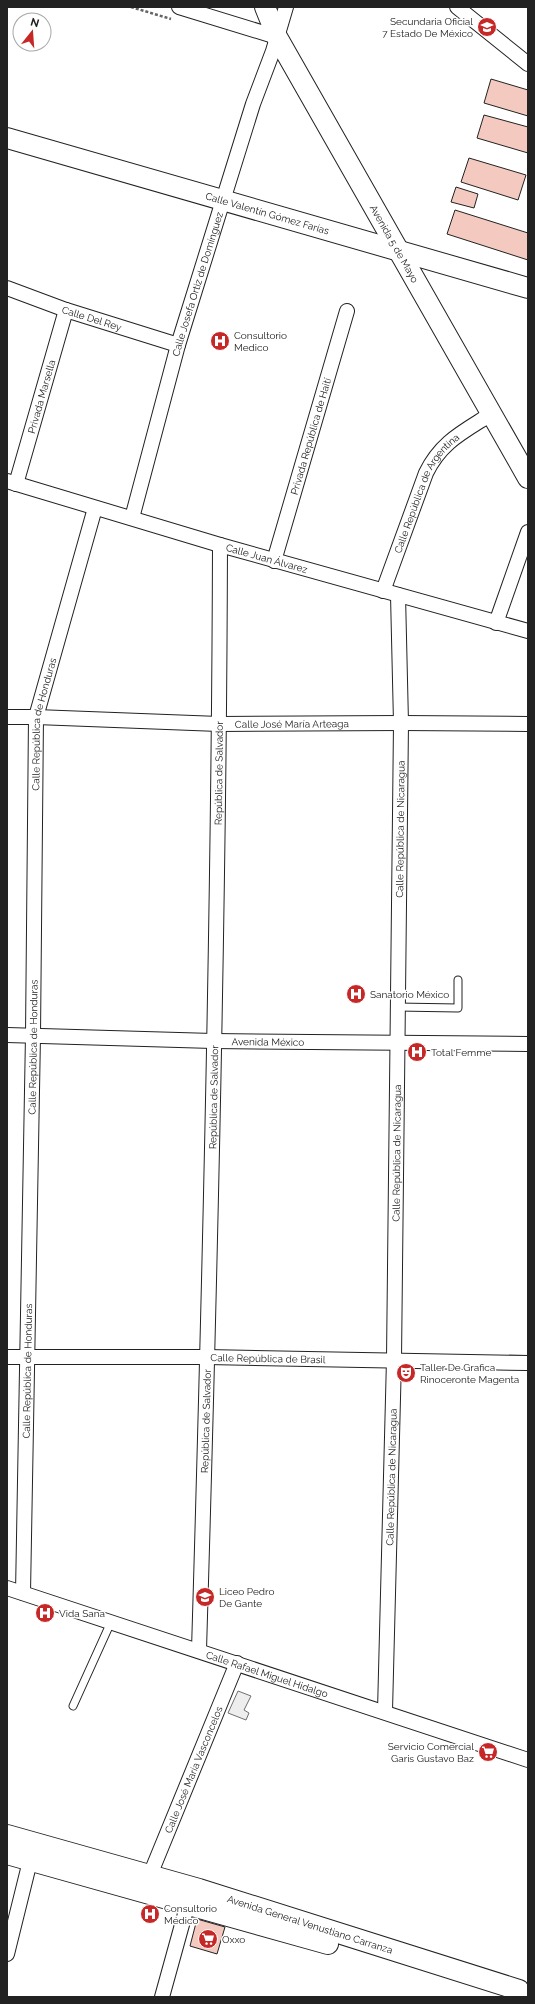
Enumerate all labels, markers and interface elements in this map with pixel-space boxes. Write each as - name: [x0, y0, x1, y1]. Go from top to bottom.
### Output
- north arrow: [12, 12, 52, 52]
- text: N: [29, 15, 41, 30]
- place label: Secundaria Oficial 7 Estado De México: [382, 16, 473, 39]
- school or university icon: Secundaria Oficial 7 Estado De México: [476, 16, 498, 38]
- street label: Calle Valentín Gómez Farías: [204, 190, 331, 237]
- street label: Avenida 5 de Mayo: [368, 203, 421, 285]
- street label: Calle Josefa Ortiz de Domínguez: [170, 210, 225, 357]
- street label: Calle Del Rey: [60, 304, 123, 333]
- hospital icon: Consultorio Medico: [209, 330, 231, 352]
- place label: Consultorio Medico: [234, 330, 287, 353]
- street label: Privada Marsella: [26, 359, 57, 435]
- street label: Privada República de Haití: [289, 376, 333, 496]
- street label: Calle República de Argentina: [392, 432, 461, 555]
- street label: Calle Juan Álvarez: [225, 542, 309, 575]
- street label: Calle República de Honduras: [30, 656, 58, 791]
- street label: Calle José María Arteaga: [235, 718, 349, 730]
- street label: República de Salvador: [213, 721, 225, 825]
- street label: Calle República de Nicaragua: [394, 760, 407, 898]
- street label: Calle República de Honduras: [27, 979, 40, 1115]
- hospital icon: Sanatorio México: [345, 983, 367, 1005]
- place label: Sanatorio México: [370, 989, 449, 1000]
- street label: Avenida México: [231, 1036, 304, 1048]
- hospital icon: Total Femme: [406, 1041, 428, 1063]
- street label: República de Salvador: [207, 1045, 220, 1149]
- place label: Total Femme: [431, 1047, 491, 1058]
- street label: Calle República de Nicaragua: [391, 1084, 403, 1222]
- street label: Calle República de Honduras: [21, 1303, 34, 1439]
- street label: Calle República de Brasil: [210, 1352, 326, 1365]
- theatre icon: Taller De Grafica Rinoceronte Magenta: [395, 1362, 417, 1384]
- place label: Taller De Grafica Rinoceronte Magenta: [420, 1362, 519, 1385]
- street label: República de Salvador: [199, 1368, 213, 1473]
- street label: Calle República de Nicaragua: [384, 1408, 399, 1546]
- school or university icon: Liceo Pedro De Gante: [194, 1586, 216, 1608]
- place label: Liceo Pedro De Gante: [219, 1586, 274, 1609]
- hospital icon: Vida Sana: [34, 1602, 56, 1624]
- place label: Vida Sana: [59, 1608, 105, 1619]
- street label: Calle Rafael Miguel Hidalgo: [205, 1649, 329, 1700]
- street label: Calle José María Vasconcelos: [163, 1705, 225, 1835]
- place label: Servicio Comercial Garis Gustavo Baz: [388, 1741, 474, 1764]
- supermarket icon: Servicio Comercial Garis Gustavo Baz: [477, 1741, 499, 1763]
- street label: Avenida General Venustiano Carranza: [226, 1893, 394, 1956]
- hospital icon: Consultorio Médico: [139, 1903, 161, 1925]
- place label: Consultorio Médico: [164, 1903, 217, 1926]
- supermarket icon: Oxxo: [197, 1928, 219, 1950]
- place label: Oxxo: [222, 1934, 245, 1945]

